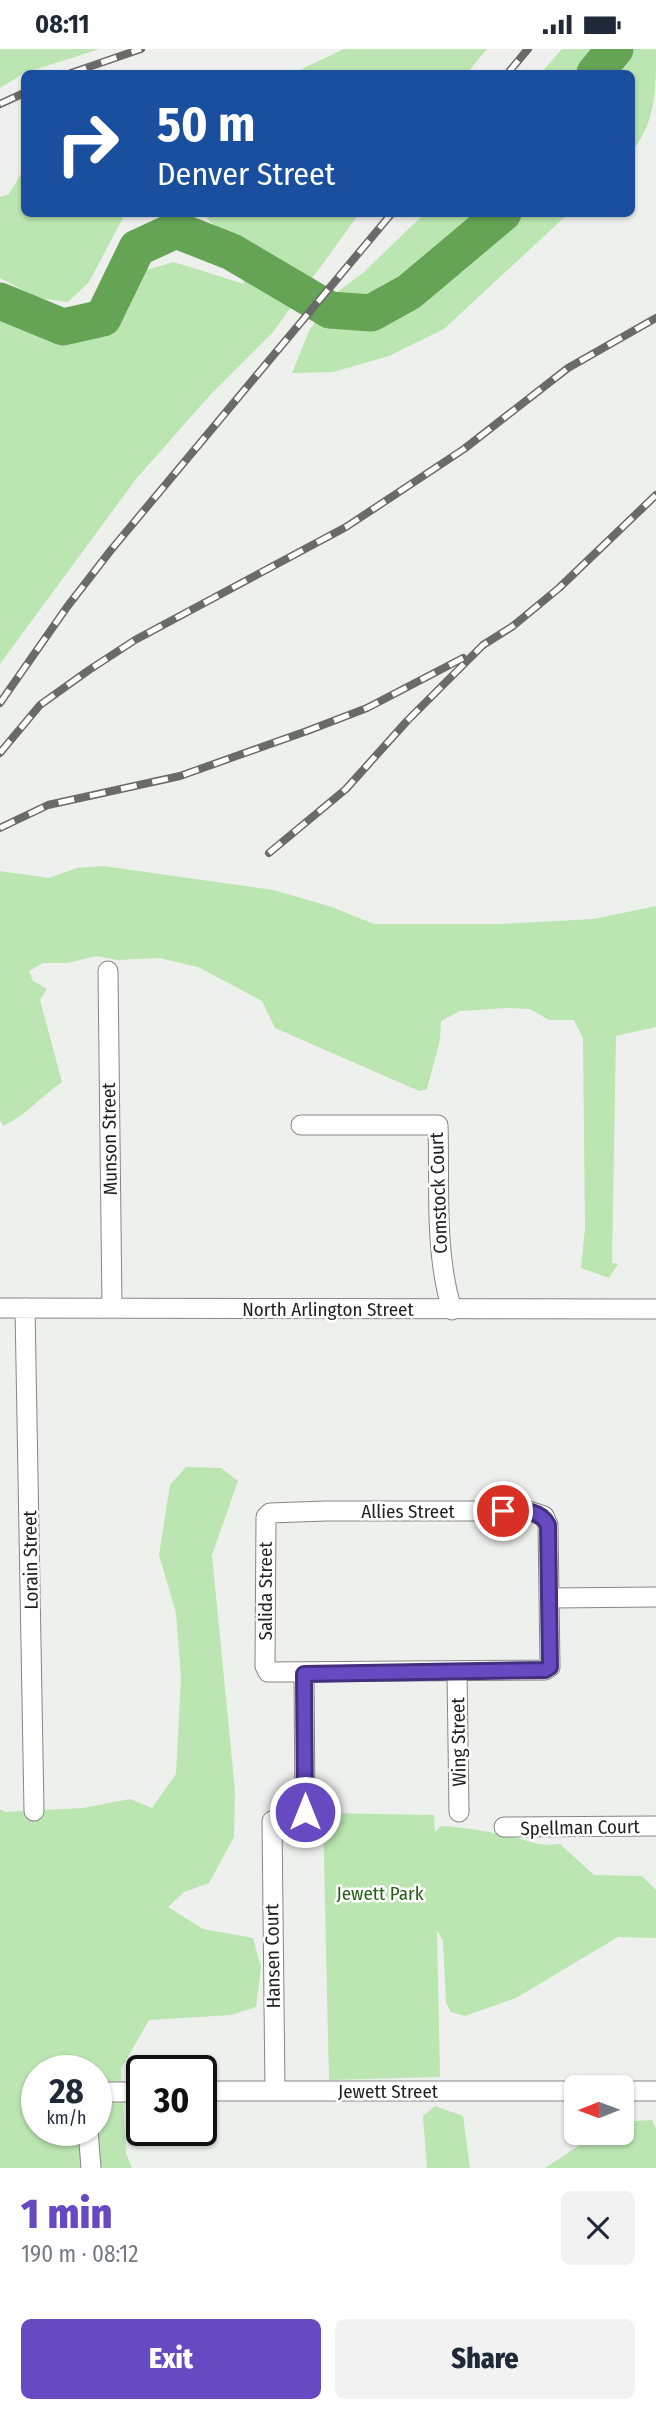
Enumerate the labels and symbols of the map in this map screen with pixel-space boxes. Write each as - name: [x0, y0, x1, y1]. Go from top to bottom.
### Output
- street label: Munson Street: [97, 1082, 122, 1196]
- street label: Comstock Court: [425, 1131, 452, 1254]
- street label: North Arlington Street: [242, 1298, 414, 1321]
- pin: [473, 1481, 533, 1541]
- street label: Allies Street: [361, 1500, 456, 1523]
- street label: Lorain Street: [18, 1509, 43, 1610]
- street label: Salida Street: [254, 1541, 277, 1641]
- street label: Wing Street: [446, 1696, 471, 1787]
- position arrow: [268, 1775, 342, 1849]
- street label: Spellman Court: [520, 1815, 641, 1840]
- park label: Jewett Park: [336, 1882, 424, 1905]
- street label: Hansen Court: [260, 1903, 285, 2009]
- speed limit sign: 30: [126, 2055, 217, 2146]
- north arrow: [564, 2075, 634, 2145]
- street label: Jewett Street: [338, 2080, 439, 2103]

